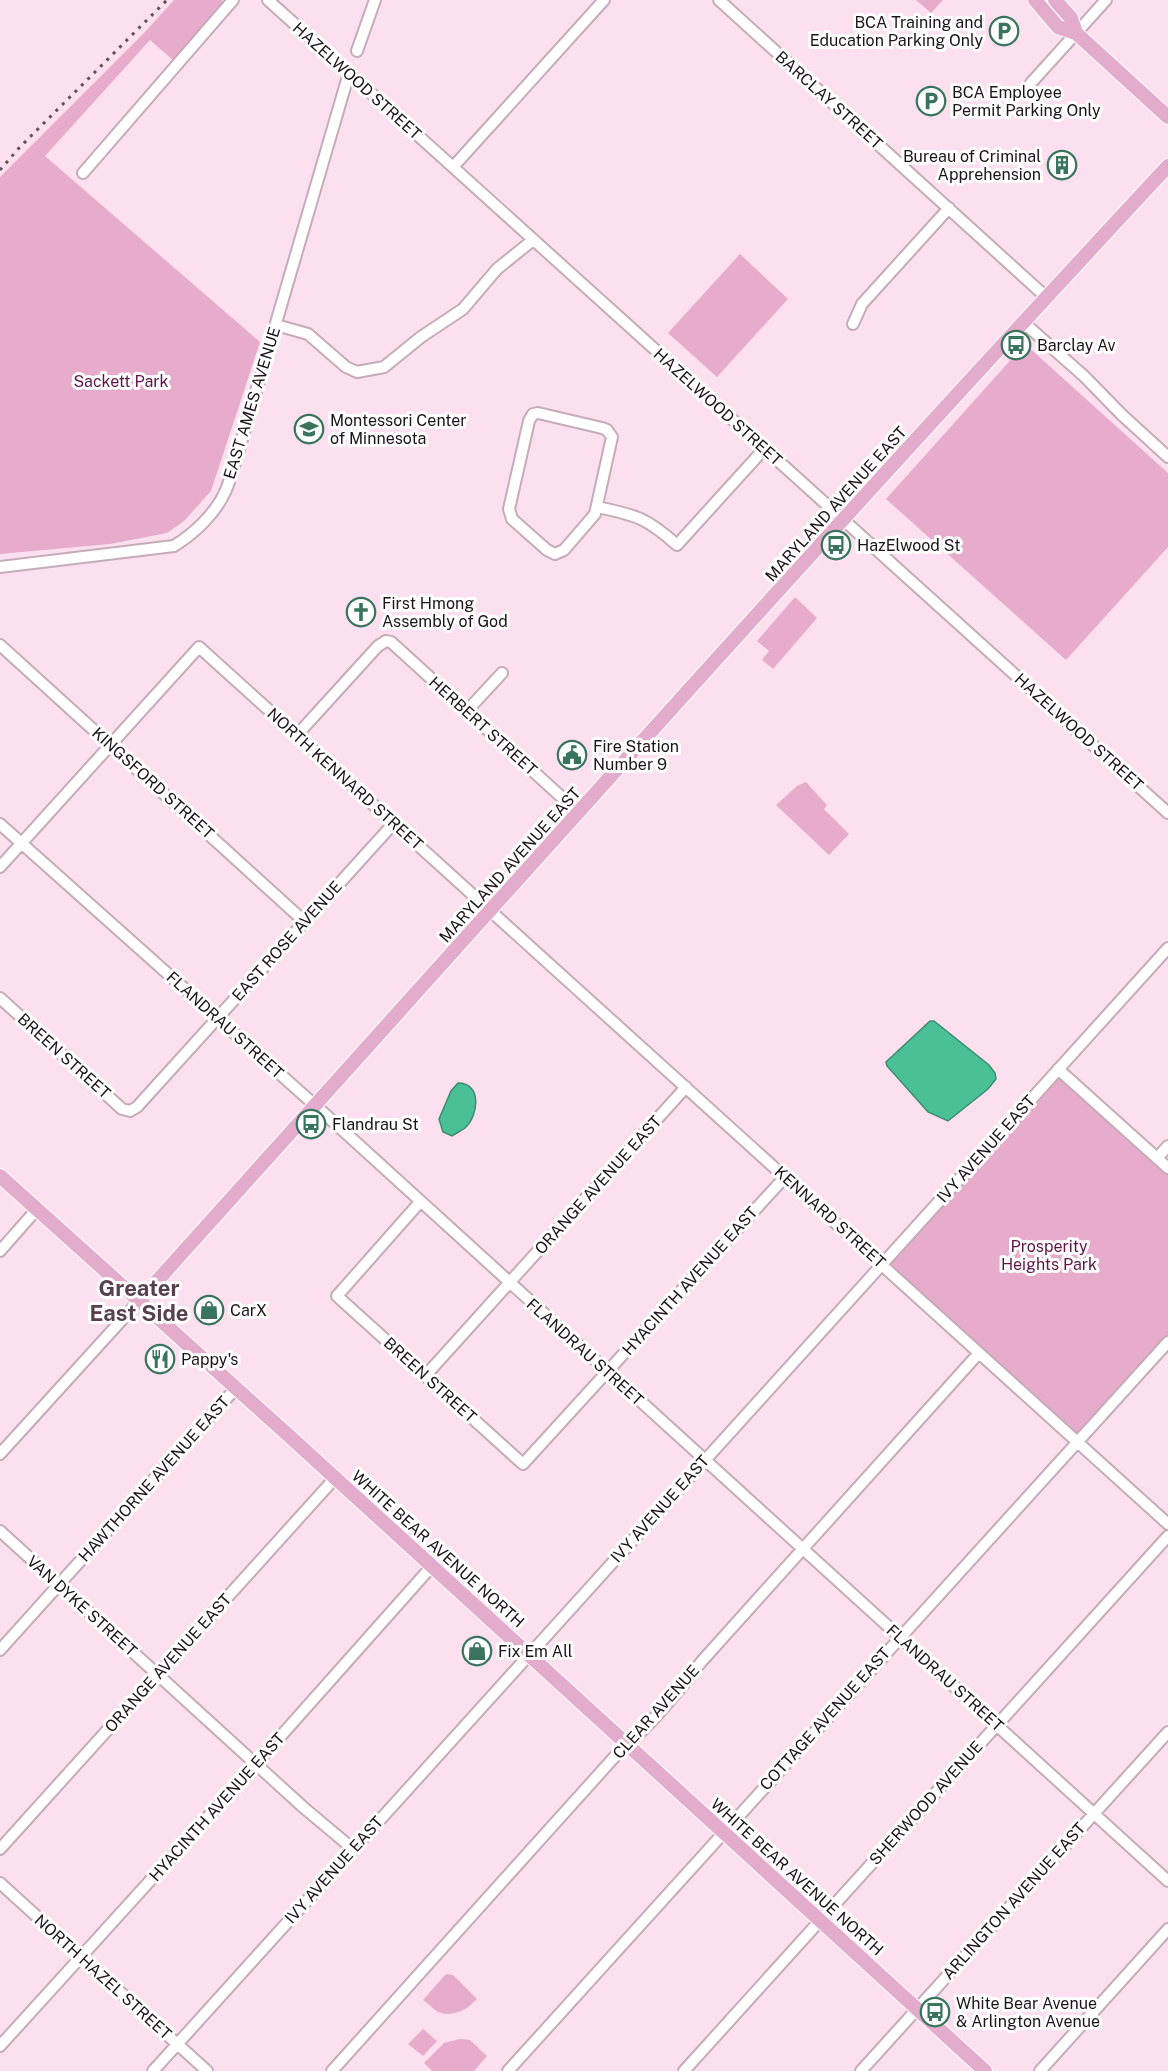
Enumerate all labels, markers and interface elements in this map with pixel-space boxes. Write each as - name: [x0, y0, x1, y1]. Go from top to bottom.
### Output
- place label: BCA Training and Education Parking Only: [810, 13, 983, 50]
- parking icon: BCA Training and Education Parking Only: [988, 15, 1020, 47]
- street label: HAZELWOOD STREET: [289, 18, 425, 144]
- street label: BARCLAY STREET: [772, 47, 887, 153]
- place label: BCA Employee Permit Parking Only: [952, 83, 1101, 120]
- parking icon: BCA Employee Permit Parking Only: [915, 85, 947, 117]
- place label: Bureau of Criminal Apprehension: [903, 147, 1041, 184]
- building icon: Bureau of Criminal Apprehension: [1046, 149, 1078, 181]
- street label: EAST AMES AVENUE: [220, 325, 284, 481]
- bus stop icon: Barclay Av: [1000, 329, 1032, 361]
- place label: Barclay Av: [1037, 336, 1116, 355]
- street label: HAZELWOOD STREET: [650, 344, 786, 470]
- park label: Sackett Park: [73, 372, 169, 391]
- place label: Montessori Center of Minnesota: [330, 411, 467, 448]
- school or university icon: Montessori Center of Minnesota: [293, 413, 325, 445]
- street label: MARYLAND AVENUE EAST: [761, 422, 911, 585]
- bus stop icon: HazElwood St: [820, 529, 852, 561]
- place label: HazElwood St: [857, 536, 960, 555]
- place label: First Hmong Assembly of God: [382, 594, 508, 631]
- church icon: First Hmong Assembly of God: [345, 596, 377, 628]
- street label: HAZELWOOD STREET: [1011, 669, 1147, 795]
- street label: HERBERT STREET: [425, 673, 541, 780]
- street label: NORTH KENNARD STREET: [263, 704, 427, 854]
- street label: KINGSFORD STREET: [88, 723, 218, 843]
- place label: Fire Station Number 9: [593, 737, 679, 774]
- public building icon: Fire Station Number 9: [556, 739, 588, 771]
- street label: MARYLAND AVENUE EAST: [435, 783, 585, 946]
- street label: EAST ROSE AVENUE: [228, 877, 346, 1005]
- street label: FLANDRAU STREET: [163, 967, 288, 1083]
- street label: BREEN STREET: [14, 1009, 115, 1103]
- street label: IVY AVENUE EAST: [933, 1091, 1039, 1207]
- bus stop icon: Flandrau St: [295, 1108, 327, 1140]
- street label: ORANGE AVENUE EAST: [531, 1111, 666, 1258]
- place label: Flandrau St: [332, 1115, 419, 1134]
- street label: KENNARD STREET: [771, 1162, 890, 1272]
- street label: HYACINTH AVENUE EAST: [618, 1203, 762, 1359]
- park label: Prosperity Heights Park: [1001, 1237, 1097, 1274]
- district label: Greater East Side: [89, 1275, 189, 1326]
- shop icon: CarX: [193, 1294, 225, 1326]
- street label: FLANDRAU STREET: [523, 1294, 648, 1410]
- place label: CarX: [230, 1301, 267, 1320]
- street label: BREEN STREET: [380, 1333, 481, 1427]
- restaurant icon: Pappy's: [144, 1343, 176, 1375]
- place label: Pappy's: [181, 1350, 238, 1369]
- street label: HAWTHORNE AVENUE EAST: [75, 1392, 234, 1566]
- street label: IVY AVENUE EAST: [607, 1451, 713, 1567]
- street label: WHITE BEAR AVENUE NORTH: [348, 1466, 528, 1632]
- street label: VAN DYKE STREET: [23, 1552, 141, 1661]
- street label: ORANGE AVENUE EAST: [101, 1589, 236, 1736]
- street label: FLANDRAU STREET: [883, 1620, 1008, 1736]
- shop icon: Fix Em All: [461, 1635, 493, 1667]
- place label: Fix Em All: [498, 1642, 573, 1661]
- street label: COTTAGE AVENUE EAST: [756, 1643, 894, 1794]
- street label: CLEAR AVENUE: [609, 1661, 703, 1763]
- street label: HYACINTH AVENUE EAST: [145, 1729, 289, 1885]
- street label: SHERWOOD AVENUE: [865, 1737, 987, 1869]
- street label: WHITE BEAR AVENUE NORTH: [707, 1794, 887, 1960]
- street label: IVY AVENUE EAST: [281, 1812, 387, 1928]
- street label: ARLINGTON AVENUE EAST: [939, 1818, 1090, 1983]
- street label: NORTH HAZEL STREET: [31, 1910, 176, 2044]
- place label: White Bear Avenue & Arlington Avenue: [956, 1994, 1100, 2031]
- bus stop icon: White Bear Avenue & Arlington Avenue: [919, 1996, 951, 2028]

